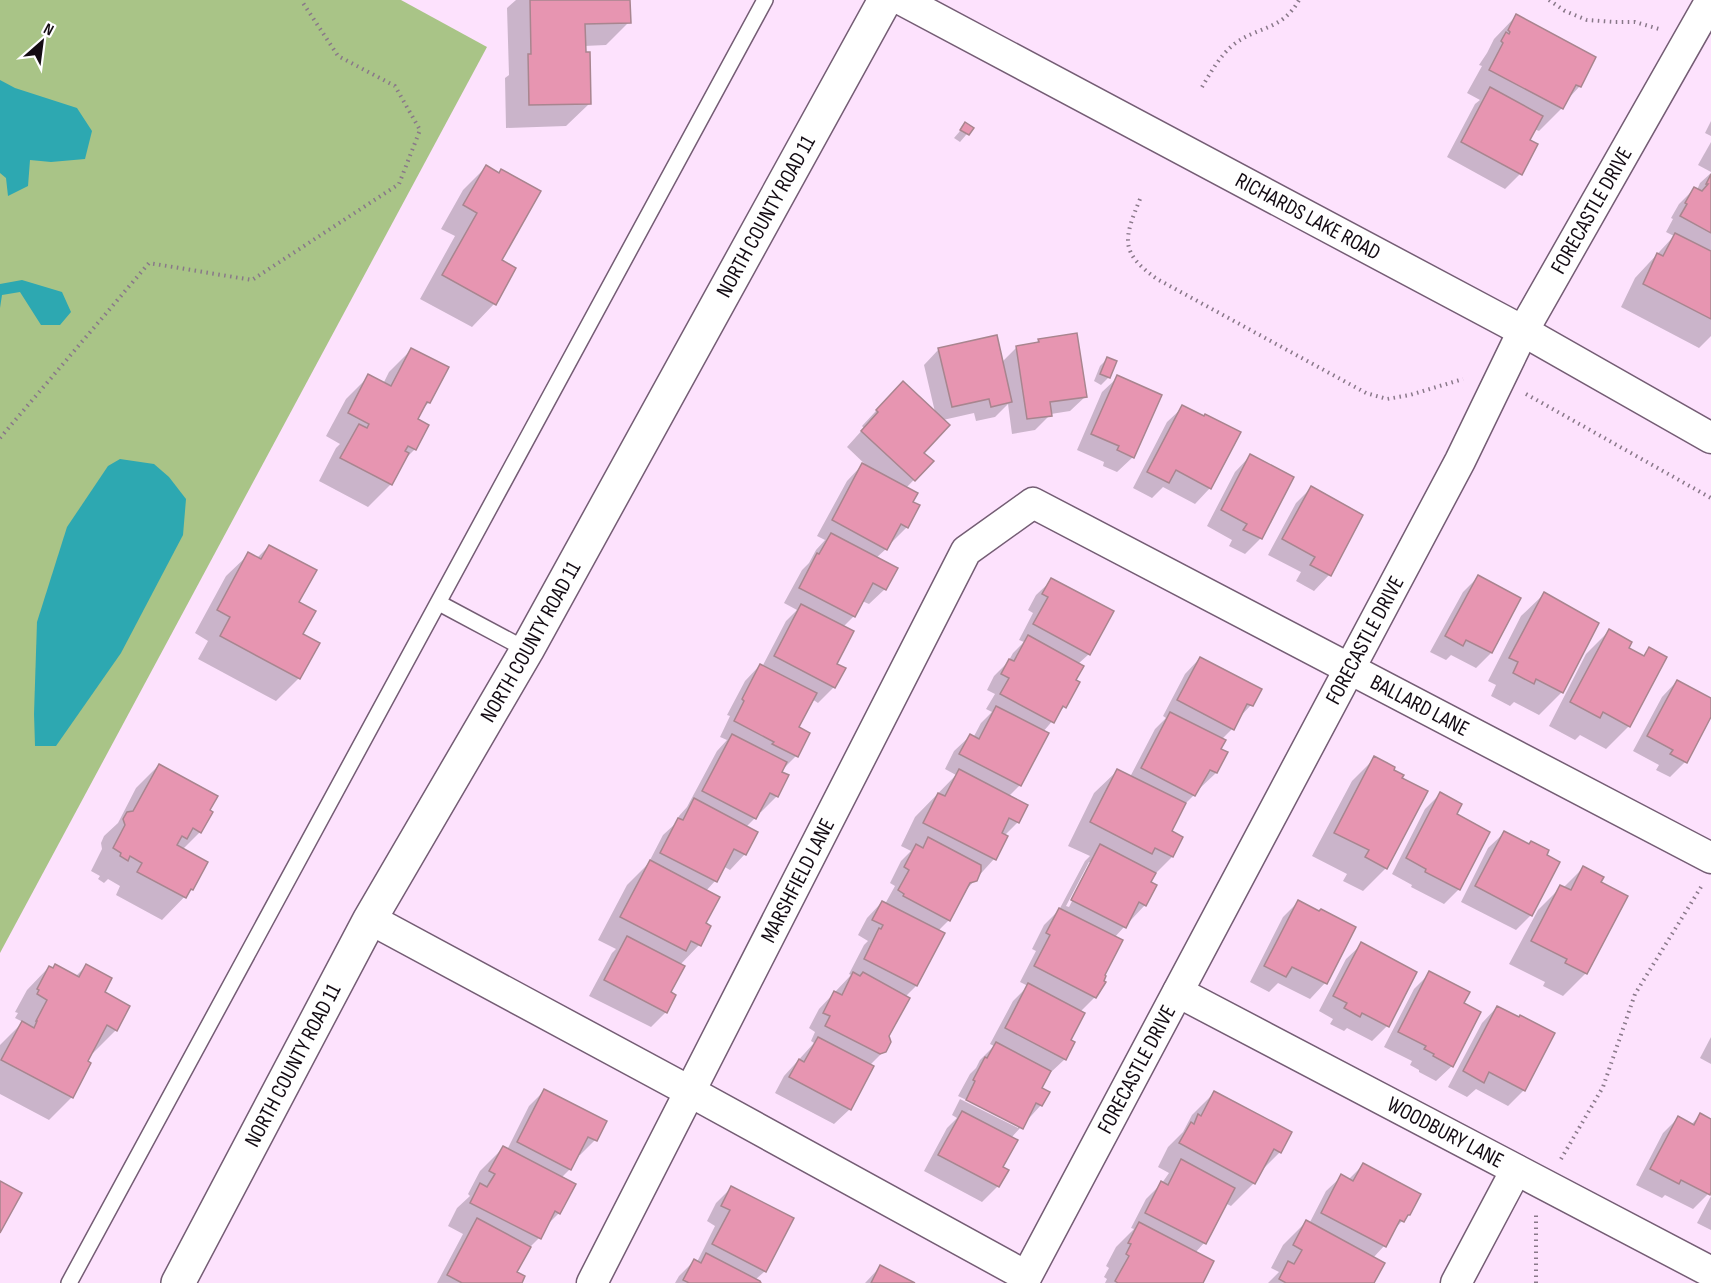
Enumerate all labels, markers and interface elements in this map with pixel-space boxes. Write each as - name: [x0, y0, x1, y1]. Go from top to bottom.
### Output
- north arrow: [12, 12, 72, 72]
- text: N: [40, 20, 57, 40]
- street label: NORTH COUNTY ROAD 11: [710, 131, 821, 302]
- street label: FORECASTLE DRIVE: [1545, 142, 1638, 279]
- street label: RICHARDS LAKE ROAD: [1231, 167, 1385, 266]
- street label: NORTH COUNTY ROAD 11: [474, 556, 587, 727]
- street label: FORECASTLE DRIVE: [1320, 571, 1410, 709]
- street label: BALLARD LANE: [1366, 669, 1474, 742]
- street label: MARSHFIELD LANE: [755, 814, 841, 947]
- street label: NORTH COUNTY ROAD 11: [239, 979, 347, 1152]
- street label: FORECASTLE DRIVE: [1091, 1000, 1182, 1138]
- street label: WOODBURY LANE: [1382, 1091, 1508, 1174]

